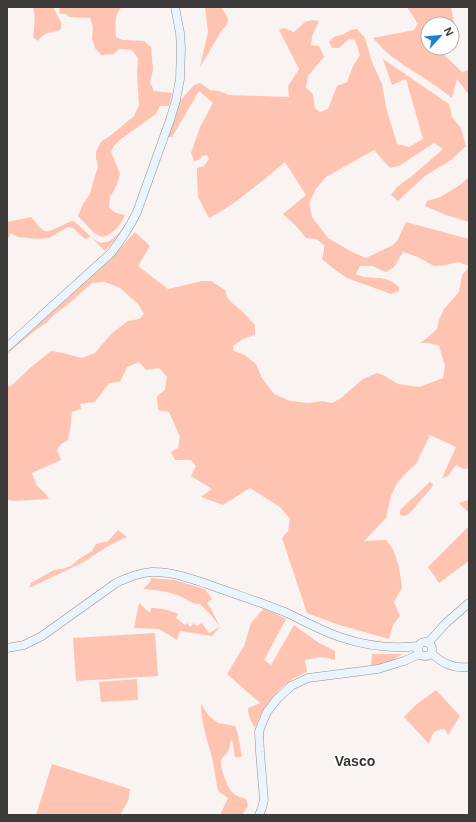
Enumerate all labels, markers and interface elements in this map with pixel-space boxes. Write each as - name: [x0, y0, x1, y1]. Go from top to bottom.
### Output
- north arrow: [420, 16, 460, 56]
- text: N: [442, 25, 456, 38]
- district label: Vasco: [335, 753, 375, 769]

